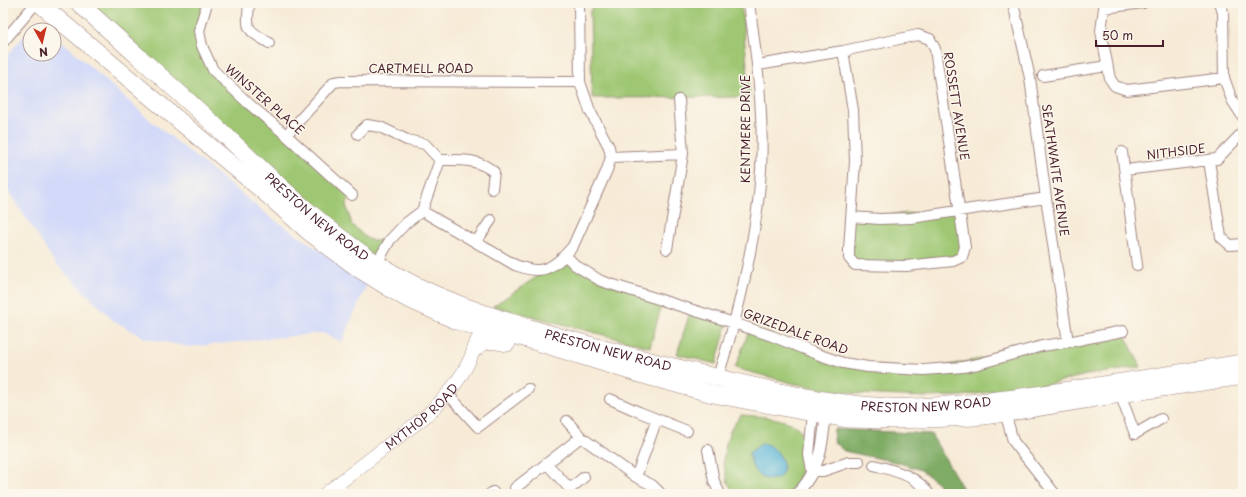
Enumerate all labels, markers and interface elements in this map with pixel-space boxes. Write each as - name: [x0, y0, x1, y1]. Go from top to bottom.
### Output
- north arrow: [22, 22, 62, 62]
- scale bar: [1096, 22, 1163, 48]
- text: 50 m: [1102, 26, 1133, 44]
- text: N: [38, 43, 49, 61]
- street label: ROSSETT AVENUE: [940, 50, 974, 162]
- street label: WINSTER PLACE: [221, 59, 309, 139]
- street label: CARTMELL ROAD: [368, 59, 474, 77]
- street label: KENTMERE DRIVE: [736, 75, 754, 183]
- street label: SEATHWAITE AVENUE: [1038, 102, 1074, 238]
- street label: NITHSIDE: [1145, 138, 1207, 164]
- street label: PRESTON NEW ROAD: [261, 168, 373, 265]
- street label: GRIZEDALE ROAD: [741, 304, 851, 358]
- street label: PRESTON NEW ROAD: [543, 324, 674, 375]
- street label: MYTHOP ROAD: [381, 379, 462, 454]
- street label: PRESTON NEW ROAD: [860, 392, 992, 416]

